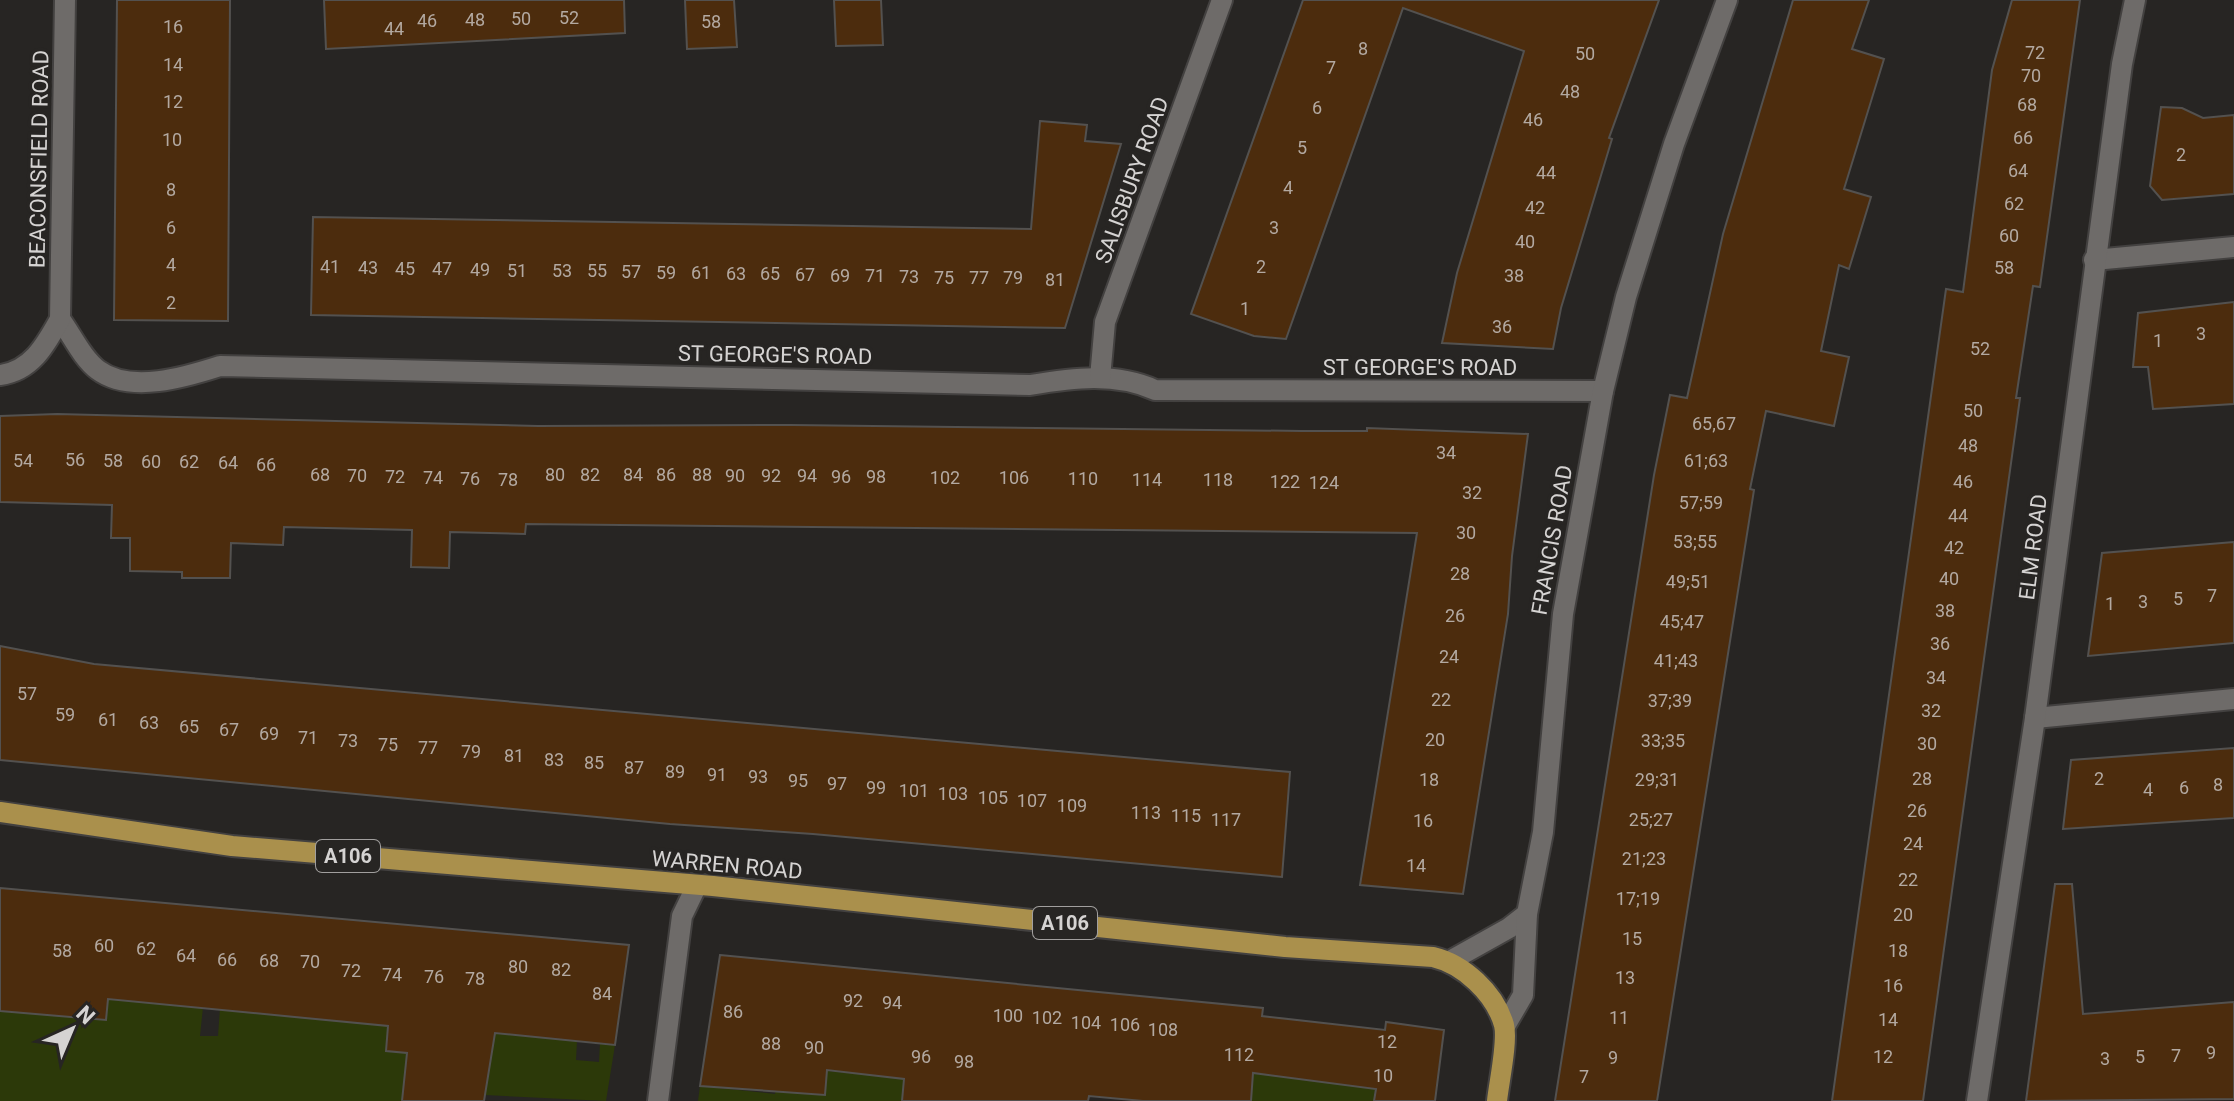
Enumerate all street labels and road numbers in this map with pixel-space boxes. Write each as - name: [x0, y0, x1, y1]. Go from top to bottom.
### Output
- street label: BEACONSFIELD ROAD: [25, 50, 53, 268]
- street label: SALISBURY ROAD: [1090, 93, 1174, 267]
- street label: ST GEORGE'S ROAD: [678, 341, 872, 369]
- street label: ST GEORGE'S ROAD: [1323, 355, 1517, 380]
- street label: FRANCIS ROAD: [1527, 463, 1577, 617]
- street label: ELM ROAD: [2014, 493, 2052, 601]
- road number: A106: [316, 840, 380, 872]
- street label: WARREN ROAD: [650, 846, 804, 884]
- road number: A106: [1033, 907, 1097, 939]

